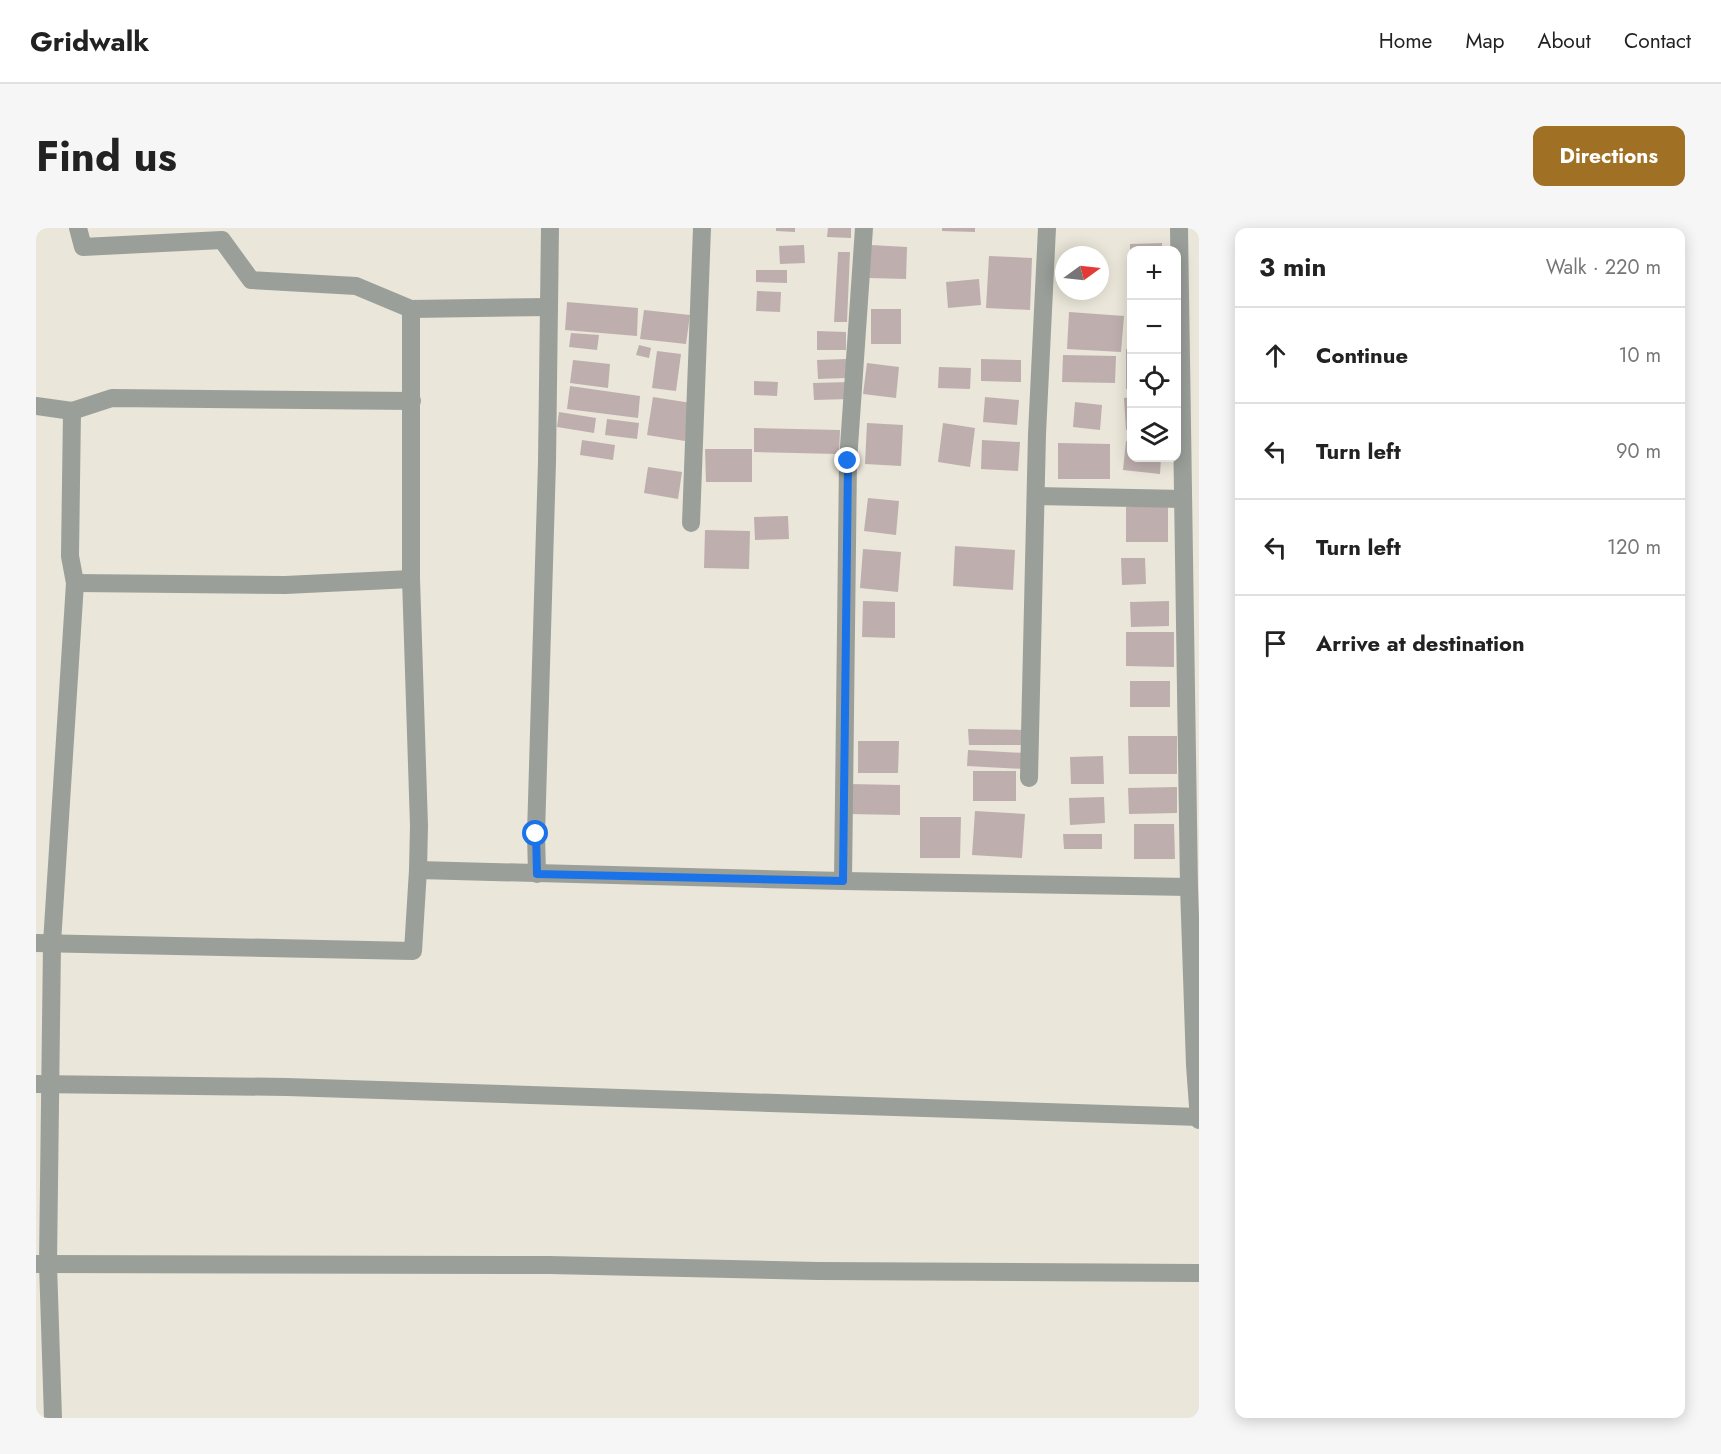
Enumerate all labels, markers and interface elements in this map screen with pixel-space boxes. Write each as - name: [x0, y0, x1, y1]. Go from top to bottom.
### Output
- text: Gridwalk: [30, 21, 149, 62]
- text: Home: [1379, 26, 1432, 56]
- text: Map: [1465, 26, 1505, 56]
- text: About: [1538, 26, 1591, 56]
- text: Contact: [1624, 26, 1691, 56]
- text: Find us: [36, 126, 177, 187]
- button: Directions: [1533, 126, 1685, 186]
- north arrow: [1055, 246, 1109, 300]
- map controls: [1127, 246, 1181, 462]
- button: +: [1127, 246, 1181, 300]
- text: 3 min: [1259, 248, 1326, 286]
- text: Walk · 220 m: [1546, 253, 1661, 282]
- button: −: [1127, 300, 1181, 354]
- icon: ahead: [1259, 339, 1292, 372]
- text: Continue: [1316, 339, 1408, 371]
- text: 10 m: [1618, 341, 1661, 370]
- button: locate: [1127, 354, 1181, 408]
- button: layers: [1127, 408, 1181, 462]
- icon: left: [1259, 435, 1292, 468]
- text: Turn left: [1316, 435, 1401, 467]
- text: 90 m: [1616, 437, 1661, 466]
- route end: [834, 447, 860, 473]
- icon: left: [1259, 531, 1292, 564]
- text: Turn left: [1316, 531, 1401, 563]
- text: 120 m: [1607, 533, 1661, 562]
- icon: arrive: [1259, 627, 1292, 660]
- text: Arrive at destination: [1316, 627, 1525, 659]
- route start: [522, 820, 548, 846]

